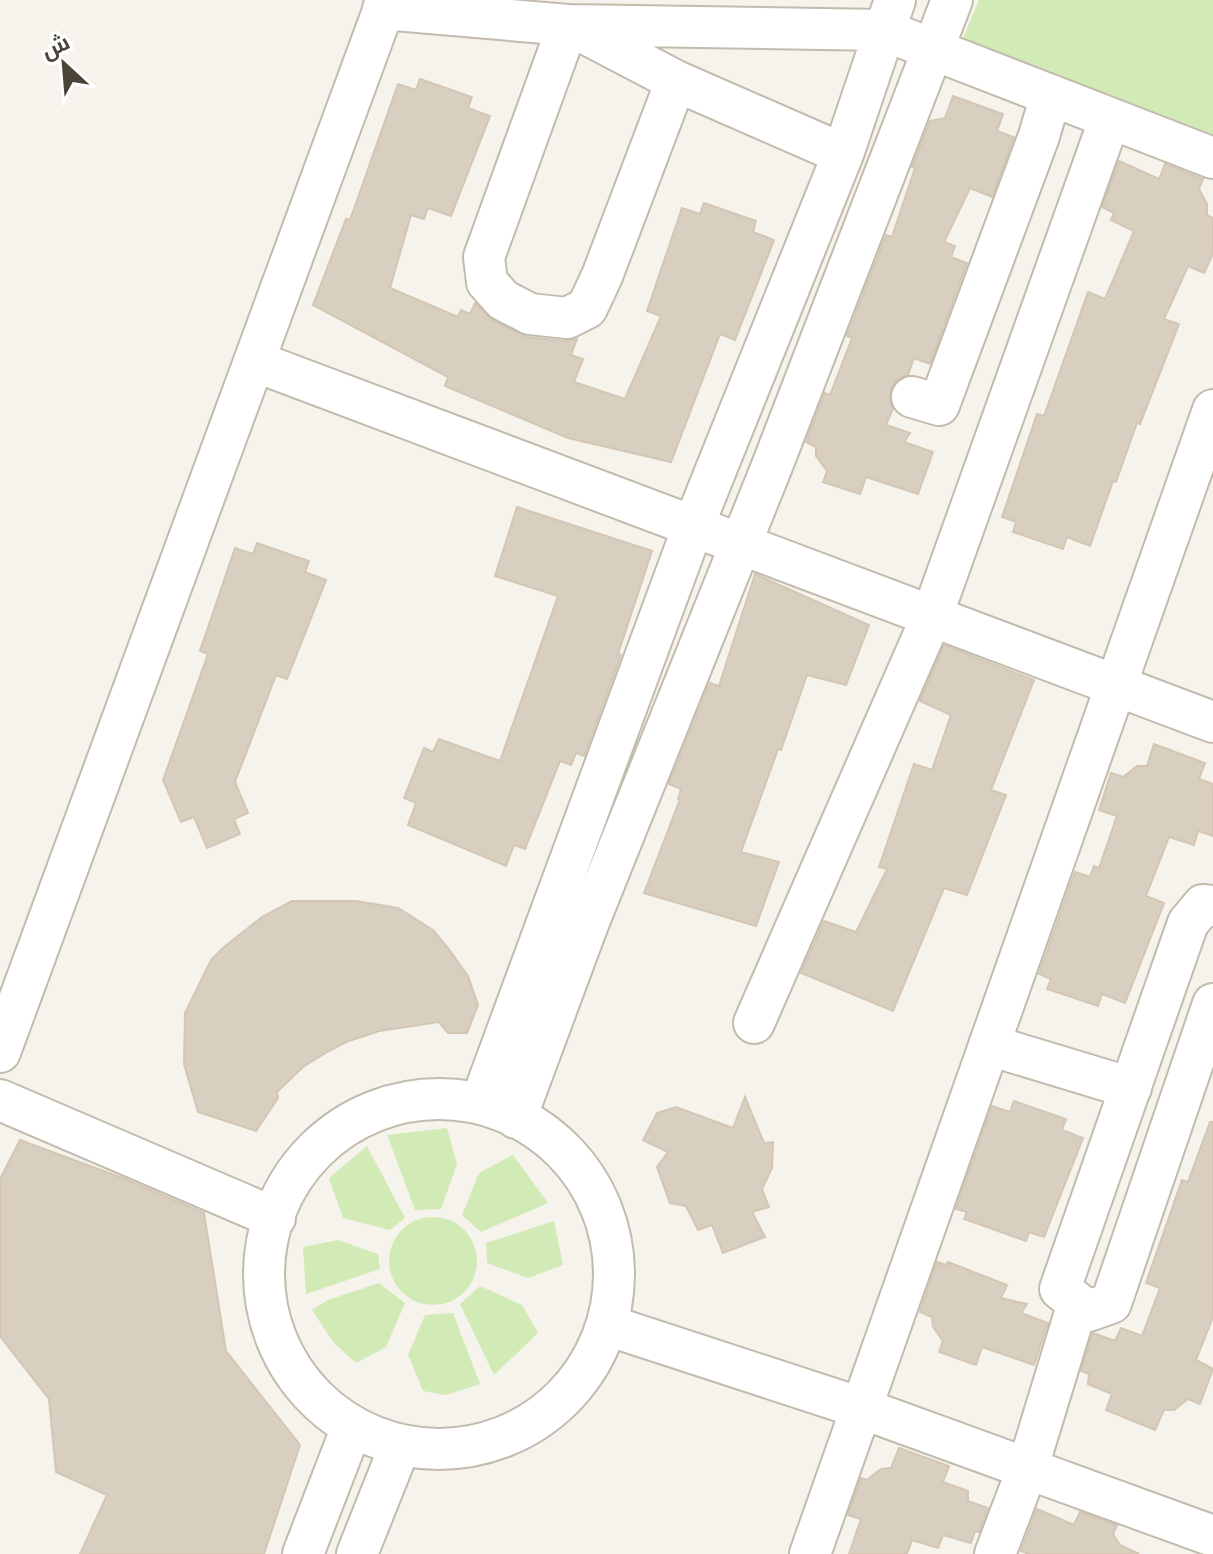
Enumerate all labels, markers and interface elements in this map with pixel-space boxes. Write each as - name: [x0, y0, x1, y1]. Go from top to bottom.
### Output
- north arrow: [24, 24, 104, 104]
- text: ش: [36, 25, 75, 67]

